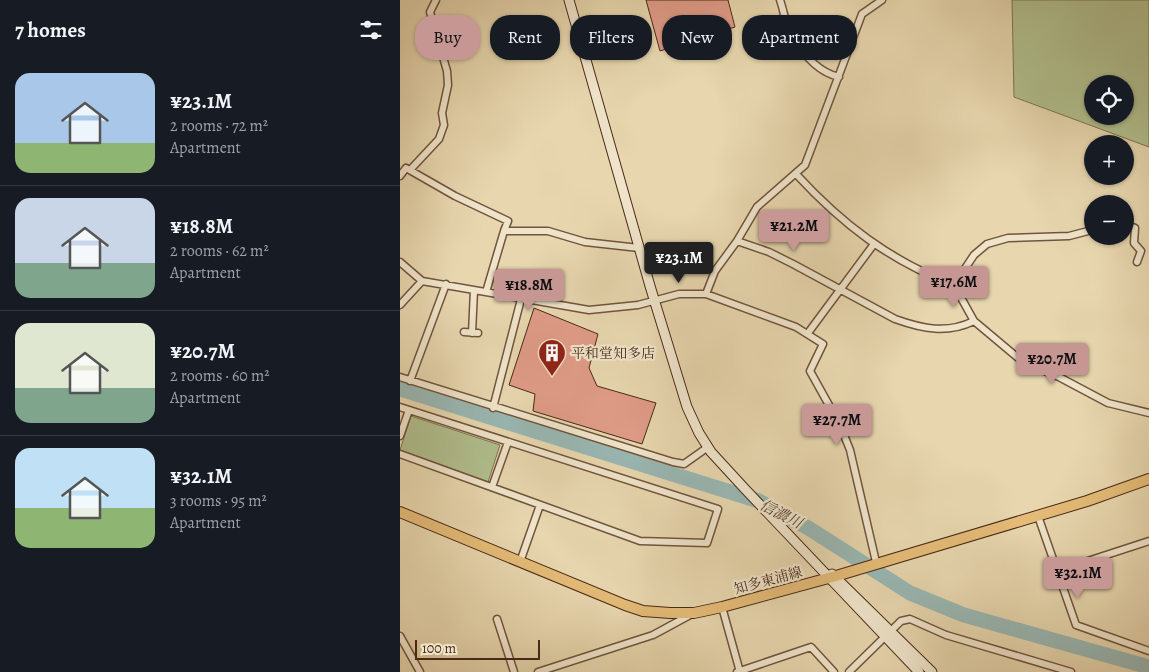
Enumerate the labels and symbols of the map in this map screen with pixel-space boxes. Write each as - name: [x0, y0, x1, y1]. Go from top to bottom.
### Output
- pin: ¥21.2M: [753, 210, 835, 252]
- pin: ¥23.1M: [638, 242, 720, 284]
- pin: ¥17.6M: [913, 266, 995, 308]
- pin: ¥18.8M: [488, 268, 570, 311]
- building icon: 平和堂知多店: [537, 338, 567, 377]
- pin: ¥20.7M: [1011, 342, 1093, 385]
- place label: 平和堂知多店: [571, 344, 655, 363]
- pin: ¥27.7M: [796, 404, 878, 446]
- water label: 信濃川: [756, 495, 807, 534]
- pin: ¥32.1M: [1037, 556, 1119, 599]
- street label: 知多東浦線: [732, 562, 804, 599]
- scale bar: [415, 637, 540, 660]

